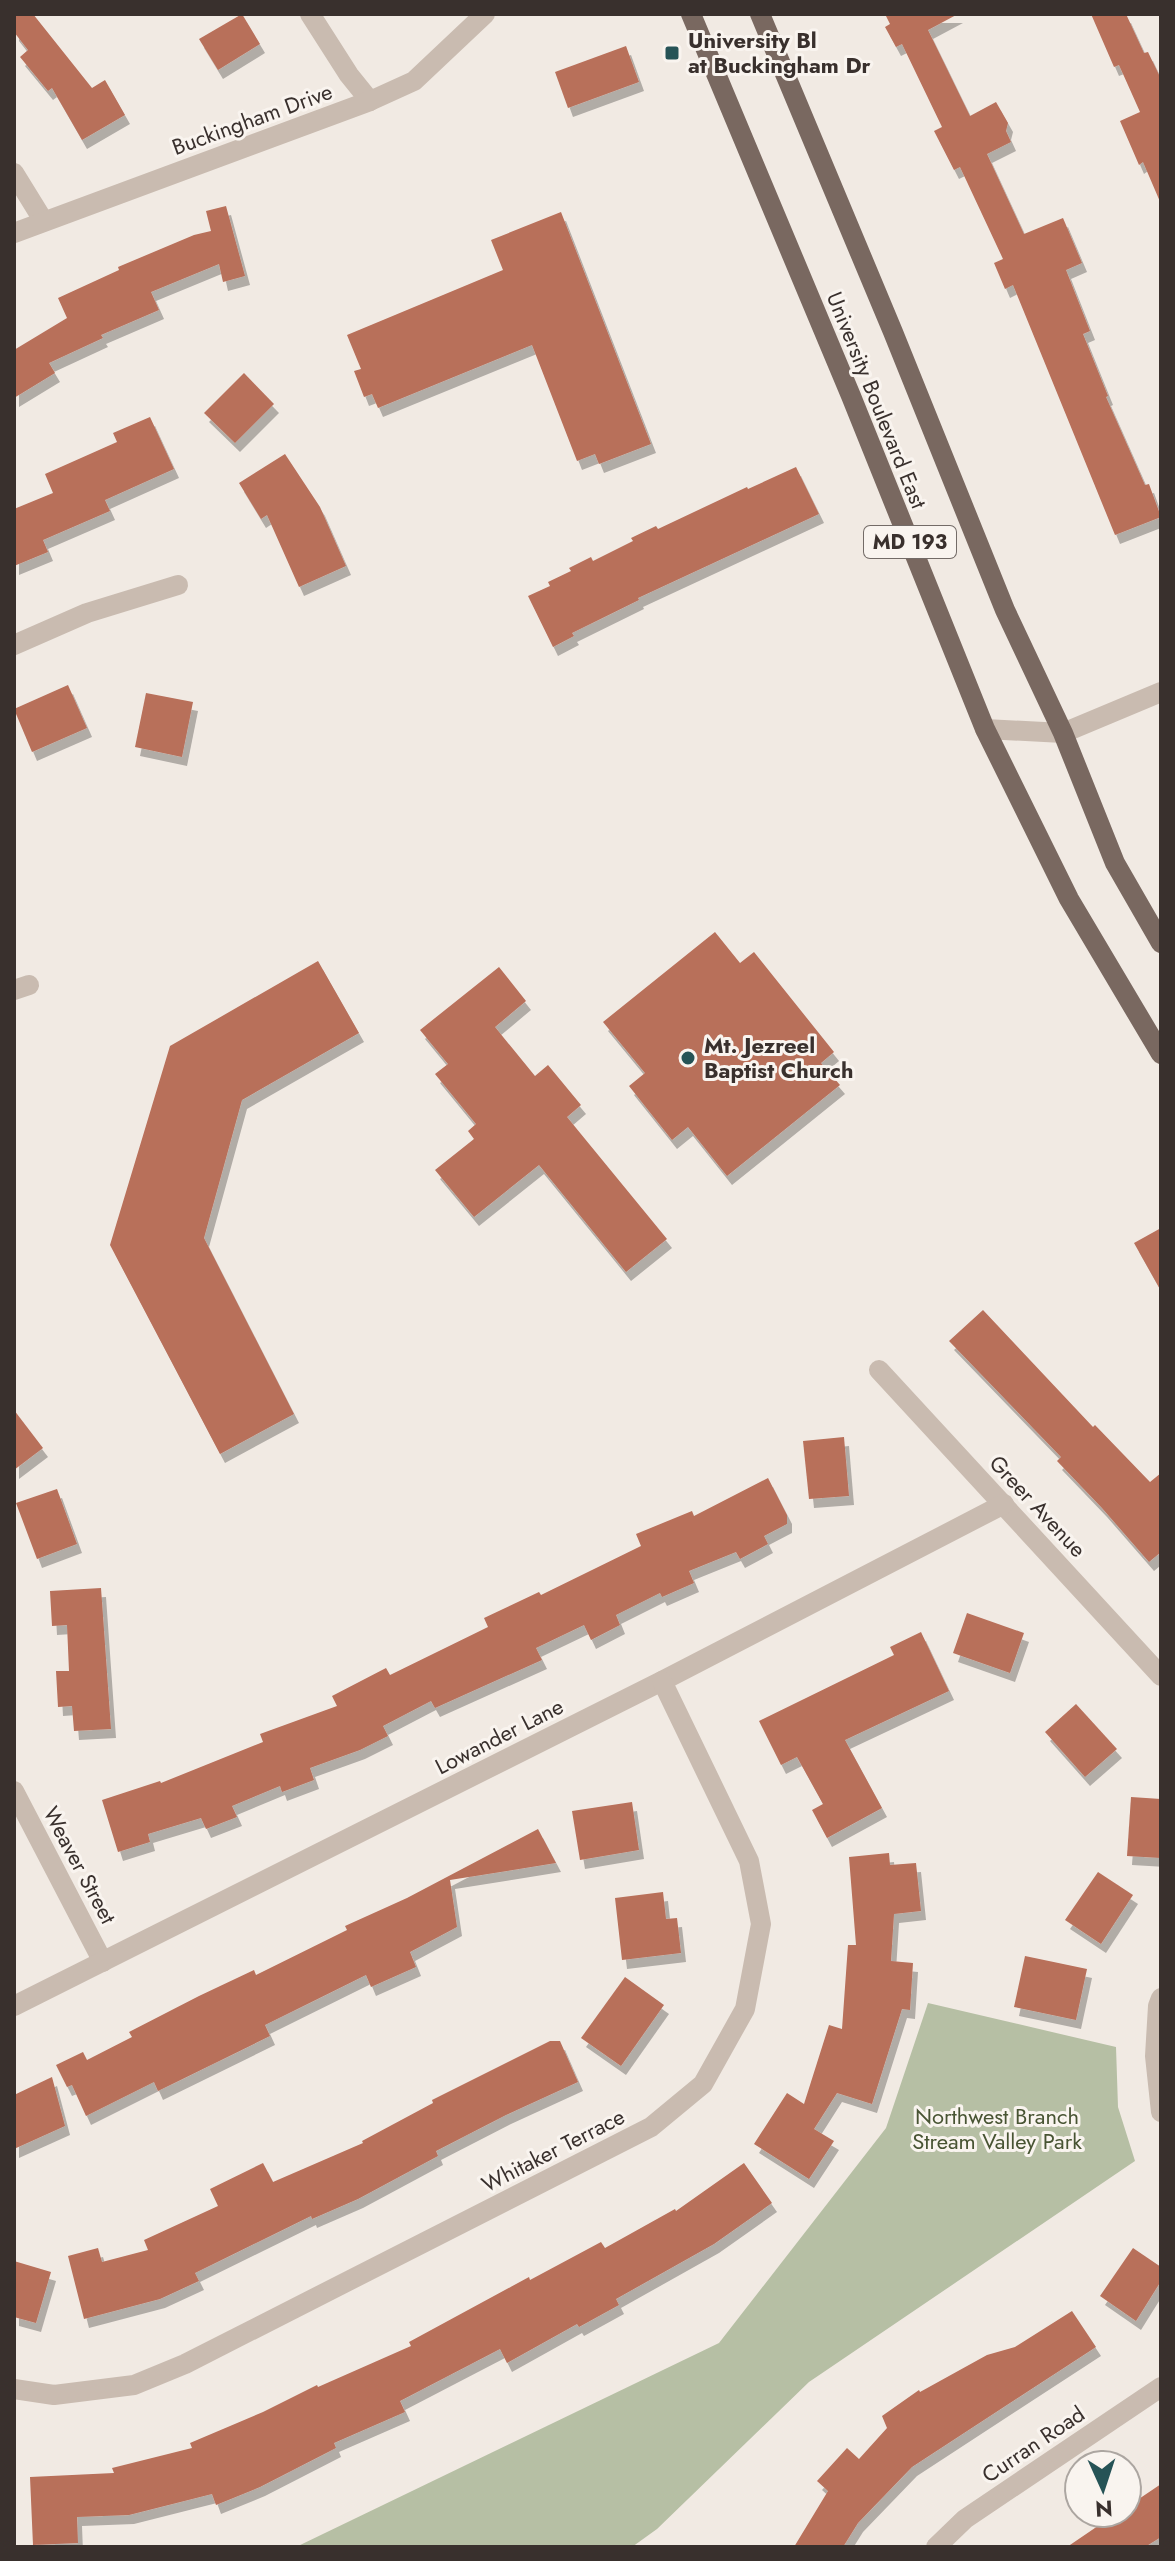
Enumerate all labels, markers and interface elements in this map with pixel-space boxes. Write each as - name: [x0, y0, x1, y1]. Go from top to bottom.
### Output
- place label: University Bl at Buckingham Dr: [688, 24, 871, 81]
- marker: University Bl at Buckingham Dr: [663, 44, 681, 62]
- street label: Buckingham Drive: [167, 75, 337, 163]
- street label: University Boulevard East: [819, 287, 935, 514]
- road number: MD 193: [864, 526, 956, 558]
- place label: Mt. Jezreel Baptist Church: [704, 1029, 853, 1086]
- marker: Mt. Jezreel Baptist Church: [679, 1049, 697, 1067]
- street label: Greer Avenue: [982, 1448, 1094, 1564]
- street label: Lowander Lane: [429, 1690, 569, 1782]
- street label: Weaver Street: [36, 1800, 125, 1930]
- street label: Whitaker Terrace: [476, 2100, 630, 2200]
- park label: Northwest Branch Stream Valley Park: [912, 2100, 1082, 2157]
- street label: Curran Road: [975, 2398, 1091, 2490]
- north arrow: [1063, 2449, 1143, 2529]
- text: N: [1094, 2493, 1114, 2525]

